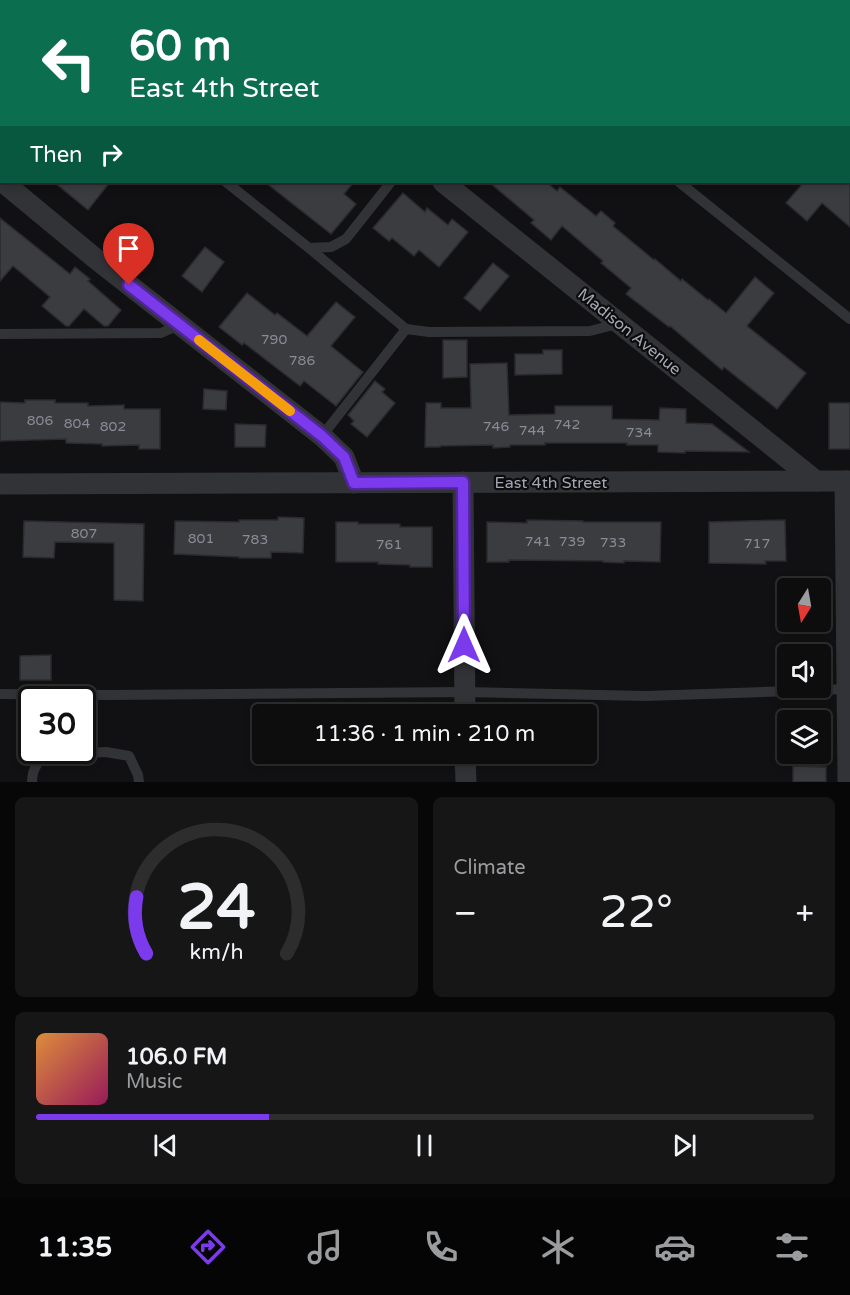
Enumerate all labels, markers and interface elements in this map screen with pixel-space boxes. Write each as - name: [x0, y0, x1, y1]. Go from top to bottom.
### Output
- text: 60 m: [129, 21, 231, 72]
- icon: left: [30, 24, 108, 102]
- text: East 4th Street: [129, 72, 319, 105]
- icon: right: [95, 138, 128, 171]
- text: Then: [30, 142, 83, 168]
- pin: [103, 223, 154, 285]
- icon: arrive: [112, 232, 145, 265]
- street label: Madison Avenue: [574, 284, 685, 380]
- house number: 790: [261, 331, 287, 348]
- house number: 786: [289, 352, 315, 369]
- house number: 806: [27, 412, 53, 429]
- house number: 804: [64, 415, 90, 432]
- house number: 742: [554, 416, 580, 433]
- house number: 802: [100, 418, 126, 435]
- house number: 746: [483, 418, 509, 435]
- house number: 744: [519, 422, 545, 439]
- house number: 734: [626, 424, 652, 441]
- street label: East 4th Street: [495, 473, 607, 493]
- house number: 807: [71, 525, 97, 542]
- house number: 801: [188, 530, 214, 547]
- house number: 783: [242, 531, 268, 548]
- house number: 741: [525, 533, 551, 550]
- house number: 739: [559, 533, 585, 550]
- house number: 733: [600, 534, 626, 551]
- house number: 717: [744, 535, 770, 552]
- house number: 761: [376, 536, 402, 553]
- north arrow: [777, 578, 831, 632]
- map controls: [777, 578, 831, 764]
- position arrow: [432, 613, 496, 677]
- button: sound: [777, 644, 831, 698]
- speed limit sign: 30: [18, 686, 96, 764]
- button: layers: [777, 710, 831, 764]
- text: 11:36 · 1 min · 210 m: [314, 721, 535, 747]
- text: Climate: [454, 856, 526, 880]
- text: 24: [177, 871, 255, 946]
- text: 22°: [599, 886, 673, 940]
- text: −: [454, 894, 477, 933]
- text: +: [795, 894, 814, 933]
- text: km/h: [189, 939, 243, 965]
- text: 106.0 FM: [126, 1044, 227, 1070]
- text: Music: [126, 1070, 182, 1094]
- icon: previous: [149, 1129, 182, 1162]
- icon: pause: [408, 1129, 441, 1162]
- icon: next: [668, 1129, 701, 1162]
- icon: directions: [187, 1226, 229, 1268]
- icon: music: [304, 1226, 346, 1268]
- icon: phone: [420, 1226, 462, 1268]
- icon: climate: [537, 1226, 579, 1268]
- icon: car: [654, 1226, 696, 1268]
- icon: filters: [771, 1226, 813, 1268]
- text: 11:35: [37, 1231, 112, 1264]

